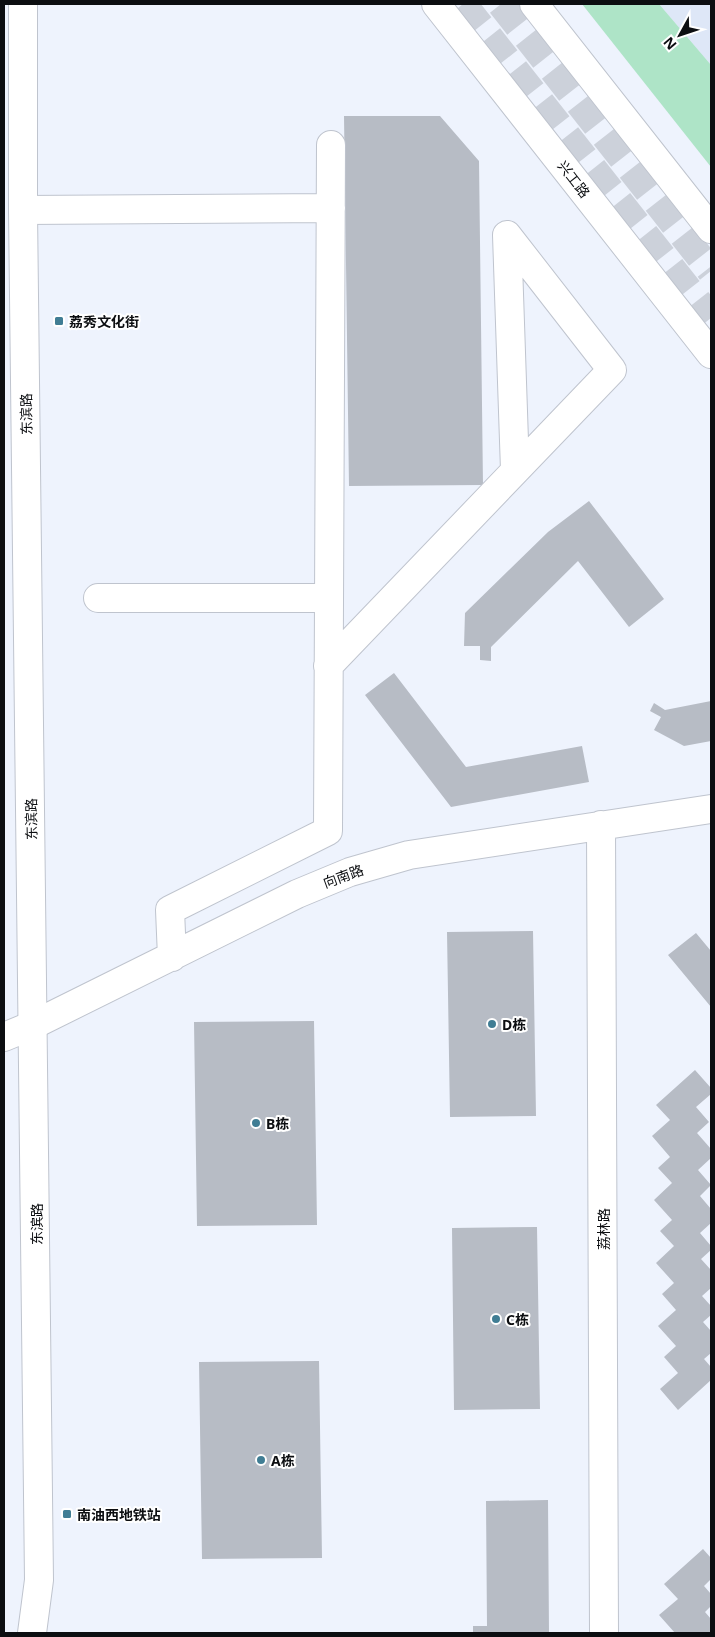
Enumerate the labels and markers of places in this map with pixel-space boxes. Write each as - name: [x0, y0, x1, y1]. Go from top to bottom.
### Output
- place label: 荔秀文化街: [69, 312, 139, 331]
- marker: 荔秀文化街: [53, 315, 65, 327]
- place label: D栋: [502, 1015, 526, 1034]
- marker: D栋: [486, 1018, 498, 1030]
- place label: B栋: [266, 1114, 289, 1133]
- marker: B栋: [250, 1117, 262, 1129]
- place label: C栋: [506, 1310, 529, 1329]
- marker: C栋: [490, 1313, 502, 1325]
- place label: A栋: [271, 1451, 295, 1470]
- marker: A栋: [255, 1454, 267, 1466]
- place label: 南油西地铁站: [77, 1505, 161, 1524]
- marker: 南油西地铁站: [61, 1508, 73, 1520]

